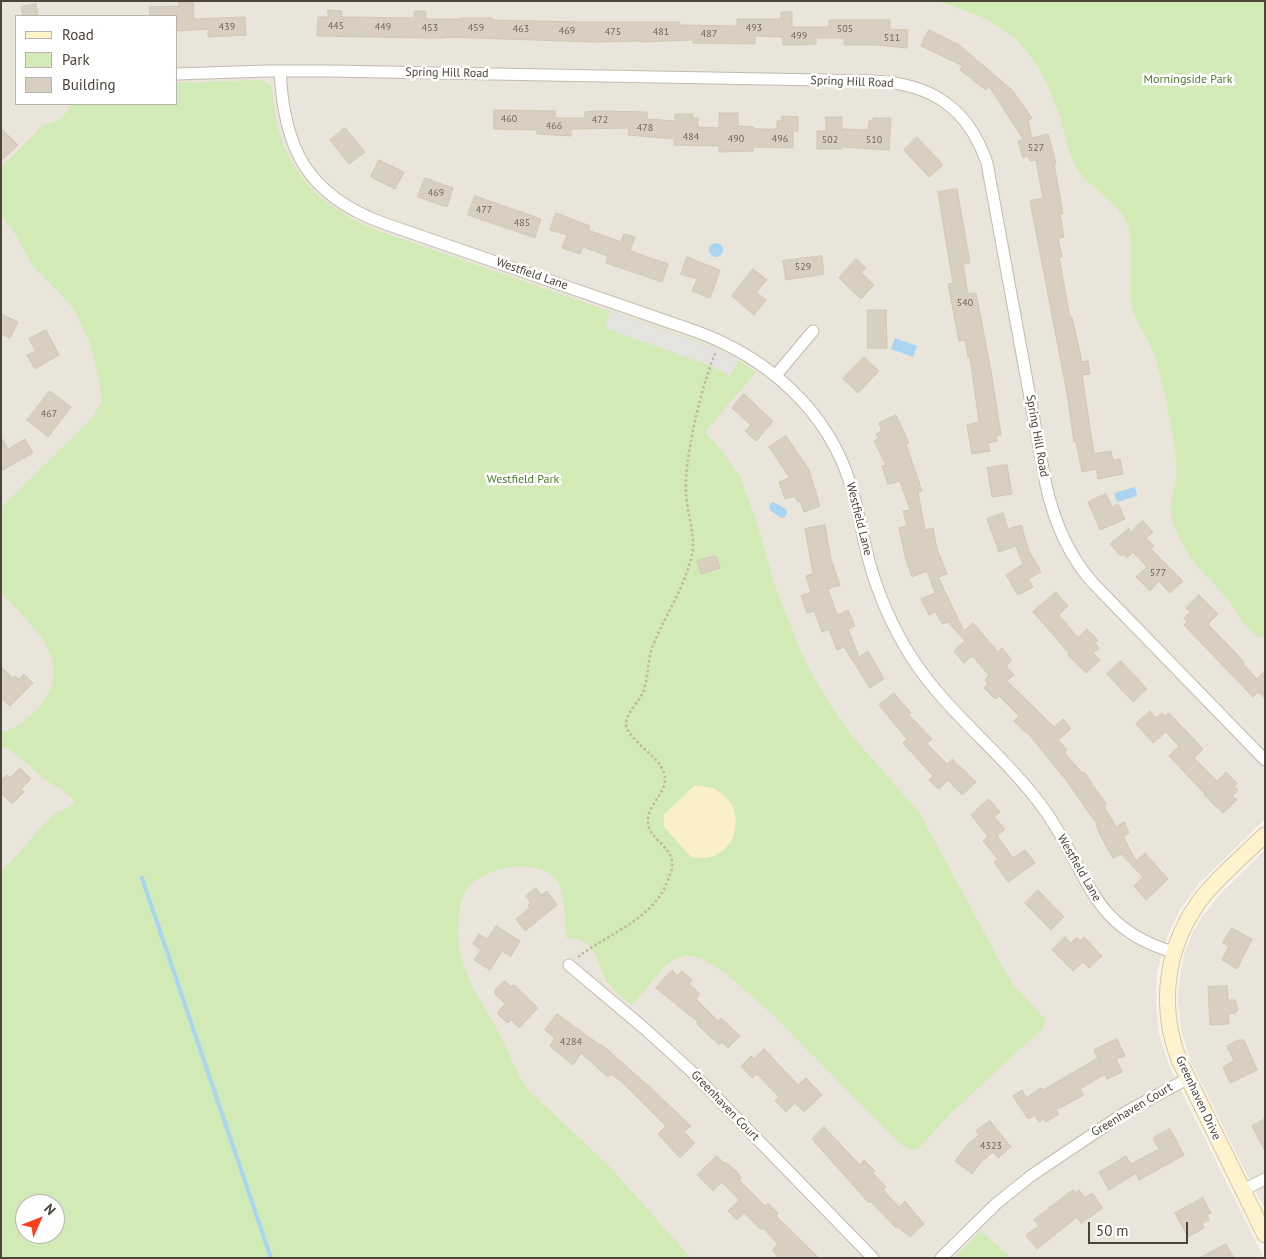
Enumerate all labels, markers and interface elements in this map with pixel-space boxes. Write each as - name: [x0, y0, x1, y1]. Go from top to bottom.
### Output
- legend: [15, 15, 178, 105]
- house number: 445: [328, 20, 344, 32]
- house number: 439: [219, 21, 235, 33]
- house number: 449: [375, 21, 391, 33]
- house number: 453: [422, 22, 438, 34]
- house number: 459: [468, 22, 484, 34]
- house number: 493: [746, 22, 762, 34]
- house number: 463: [513, 23, 529, 35]
- house number: 505: [837, 23, 853, 35]
- text: Road: [62, 25, 94, 44]
- house number: 469: [559, 25, 575, 37]
- house number: 475: [605, 26, 621, 38]
- house number: 481: [653, 26, 669, 38]
- house number: 487: [701, 28, 717, 40]
- house number: 499: [791, 30, 807, 42]
- house number: 511: [884, 32, 900, 44]
- text: Park: [62, 50, 90, 69]
- street label: Spring Hill Road: [405, 65, 489, 81]
- street label: Spring Hill Road: [810, 73, 894, 91]
- park label: Morningside Park: [1144, 73, 1232, 87]
- text: Building: [62, 75, 116, 94]
- house number: 460: [501, 113, 517, 125]
- house number: 472: [592, 114, 608, 126]
- house number: 466: [546, 120, 562, 132]
- house number: 478: [637, 122, 653, 134]
- house number: 484: [683, 131, 699, 143]
- house number: 490: [728, 133, 744, 145]
- house number: 496: [772, 133, 788, 145]
- house number: 502: [822, 134, 838, 146]
- house number: 510: [866, 134, 882, 146]
- house number: 527: [1028, 142, 1044, 154]
- house number: 469: [428, 187, 444, 199]
- house number: 477: [476, 204, 492, 216]
- house number: 485: [514, 217, 530, 229]
- street label: Westfield Lane: [494, 255, 570, 293]
- house number: 529: [795, 261, 811, 273]
- house number: 540: [957, 297, 973, 309]
- street label: Spring Hill Road: [1023, 394, 1051, 478]
- house number: 467: [41, 408, 57, 420]
- park label: Westfield Park: [487, 473, 559, 487]
- street label: Westfield Lane: [843, 481, 875, 557]
- house number: 577: [1150, 567, 1166, 579]
- street label: Westfield Lane: [1054, 832, 1104, 904]
- house number: 4284: [560, 1036, 582, 1048]
- street label: Greenhaven Drive: [1172, 1054, 1224, 1142]
- street label: Greenhaven Court: [688, 1068, 762, 1144]
- street label: Greenhaven Court: [1089, 1080, 1175, 1140]
- house number: 4323: [980, 1140, 1002, 1152]
- north arrow: [15, 1194, 65, 1244]
- text: N: [40, 1200, 60, 1219]
- scale bar: [1091, 1212, 1191, 1244]
- text: 50 m: [1096, 1221, 1129, 1240]

